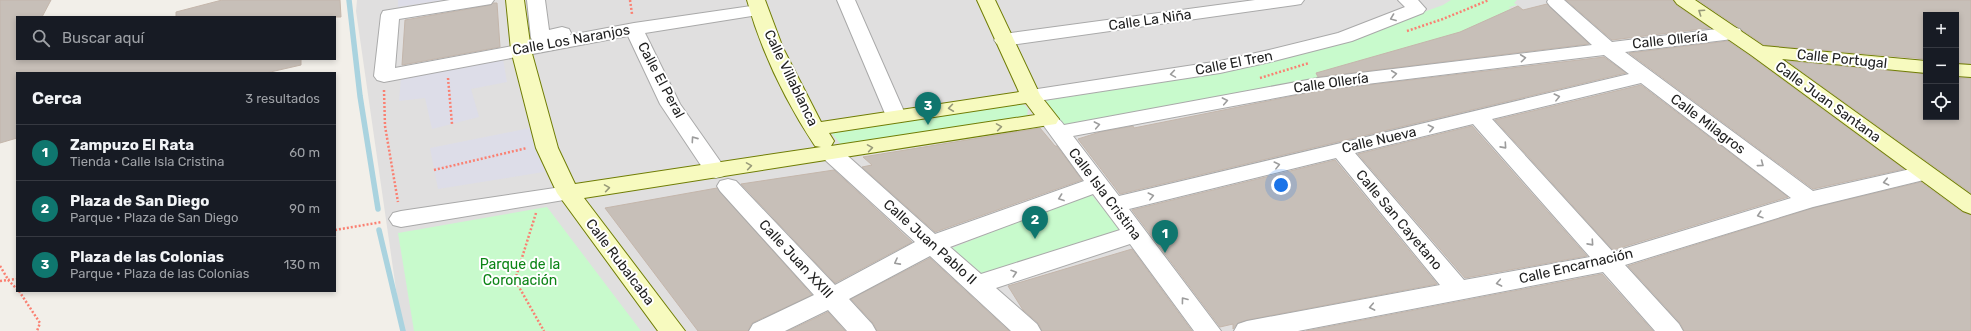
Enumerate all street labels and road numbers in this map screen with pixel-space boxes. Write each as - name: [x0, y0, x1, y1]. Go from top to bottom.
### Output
- street label: Calle La Niña: [1107, 6, 1193, 34]
- street label: Calle Los Naranjos: [511, 21, 631, 59]
- street label: Calle Villablanca: [760, 27, 822, 129]
- street label: Calle Ollería: [1631, 28, 1709, 52]
- street label: Calle El Peral: [634, 39, 688, 121]
- street label: Calle Portugal: [1796, 46, 1888, 72]
- street label: Calle El Tren: [1194, 47, 1274, 79]
- street label: Calle Juan Santana: [1772, 58, 1884, 146]
- street label: Calle Ollería: [1292, 69, 1370, 97]
- street label: Calle Milagros: [1667, 90, 1749, 158]
- street label: Calle Nueva: [1340, 123, 1418, 157]
- street label: Calle Isla Cristina: [1065, 145, 1145, 243]
- street label: Calle San Cayetano: [1352, 167, 1446, 273]
- street label: Calle Juan Pablo II: [880, 196, 980, 288]
- street label: Calle Rubalcaba: [582, 215, 658, 309]
- street label: Calle Juan XXIII: [755, 216, 837, 302]
- street label: Calle Encarnación: [1517, 245, 1635, 287]

